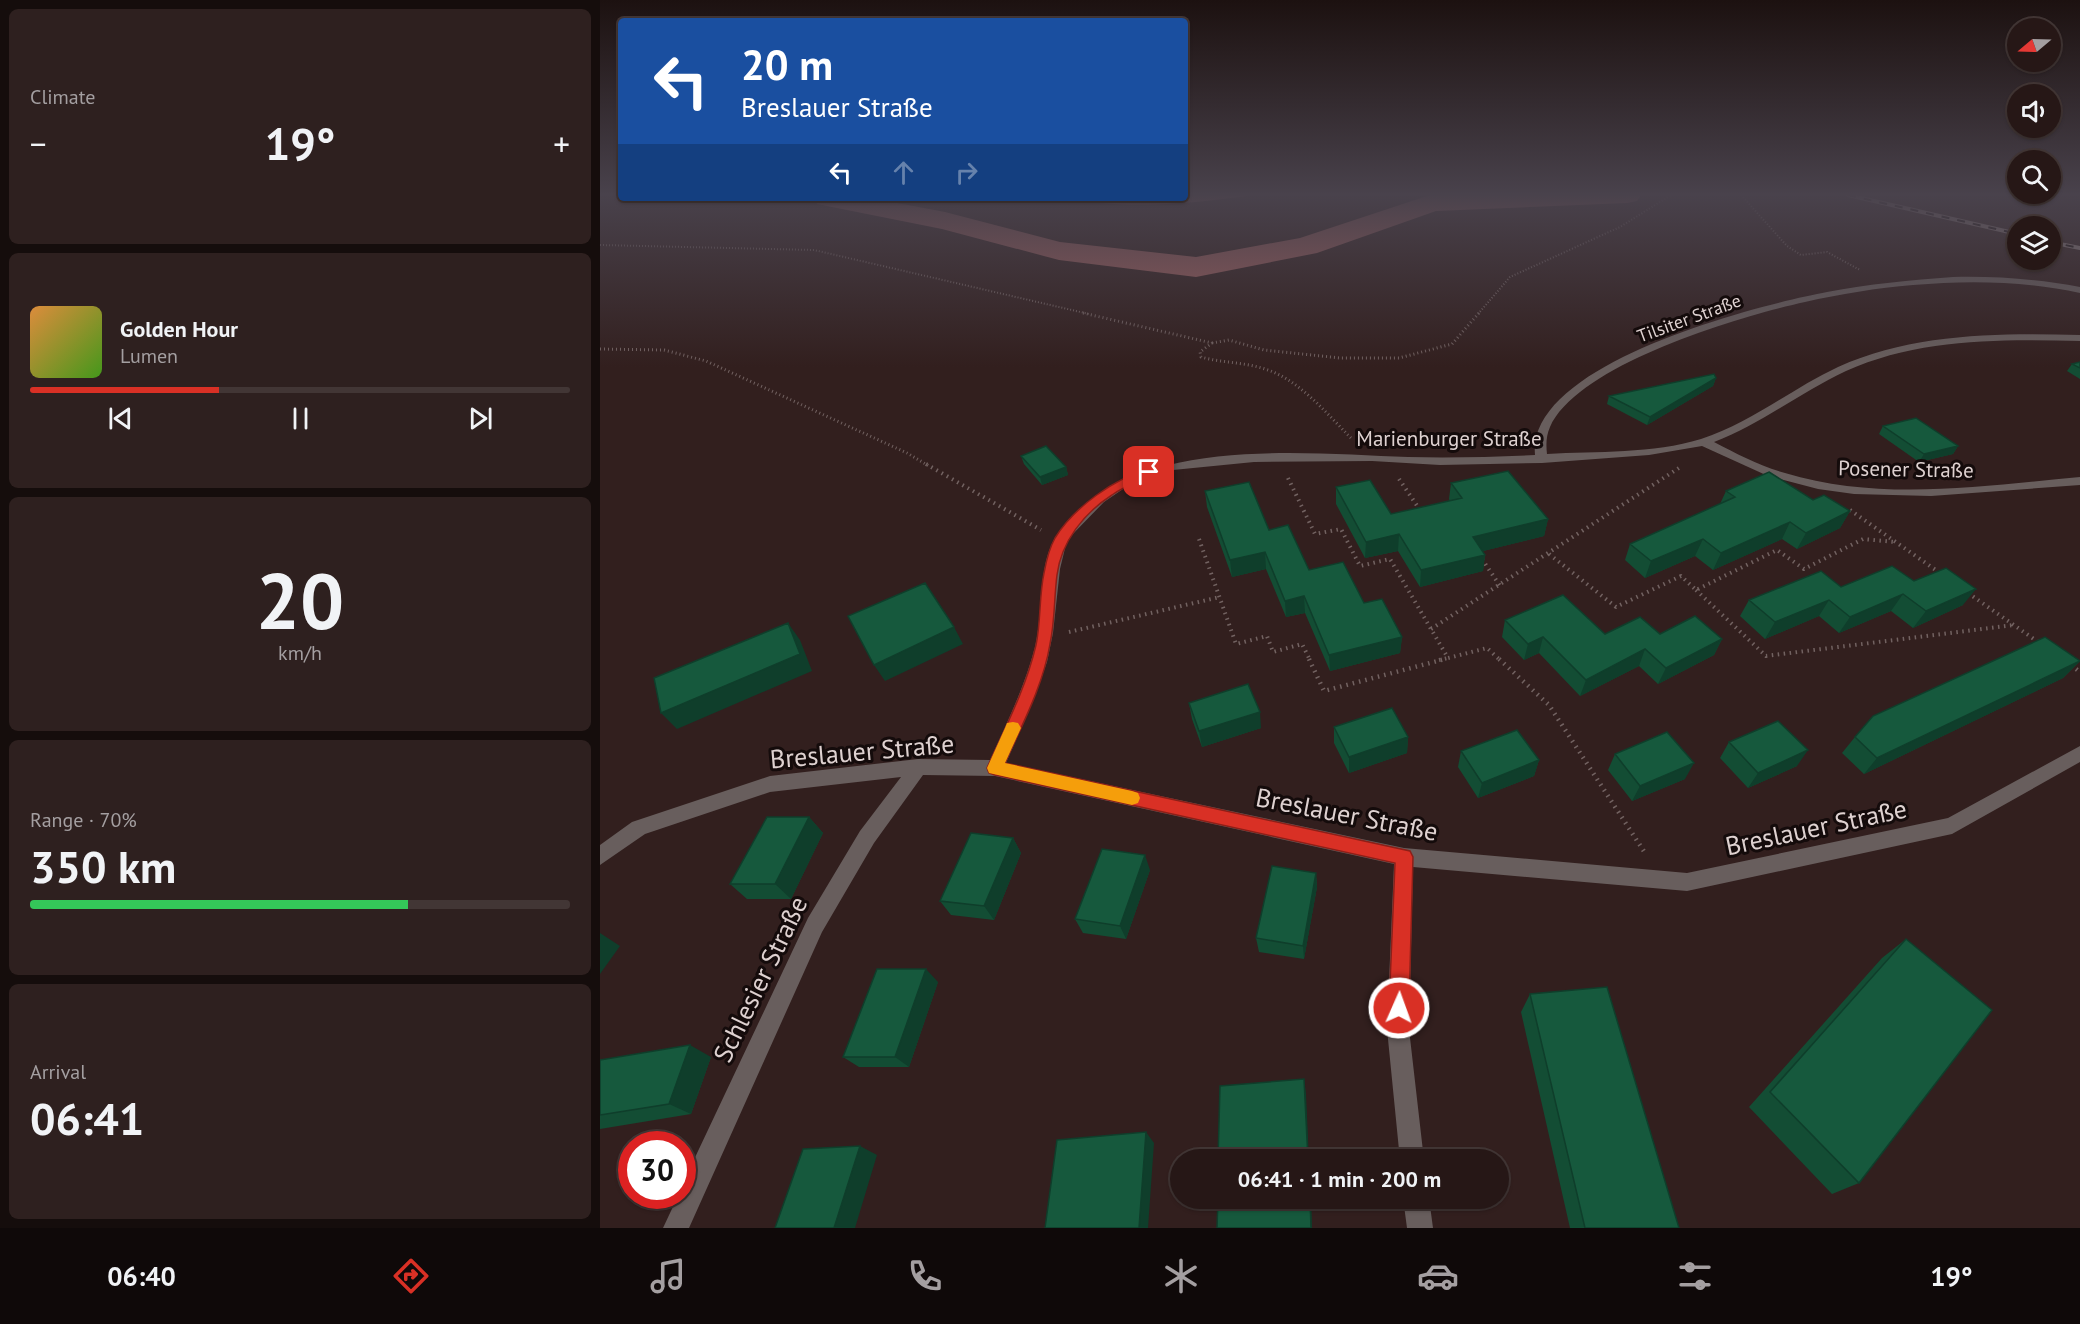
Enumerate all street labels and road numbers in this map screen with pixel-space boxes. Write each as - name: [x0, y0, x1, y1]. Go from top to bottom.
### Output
- street label: Tilsiter Straße: [1634, 289, 1744, 347]
- street label: Marienburger Straße: [1356, 425, 1542, 452]
- street label: Posener Straße: [1838, 454, 1974, 484]
- street label: Breslauer Straße: [769, 727, 955, 775]
- street label: Breslauer Straße: [1253, 780, 1441, 848]
- street label: Breslauer Straße: [1722, 792, 1910, 862]
- street label: Schlesier Straße: [706, 891, 814, 1067]

